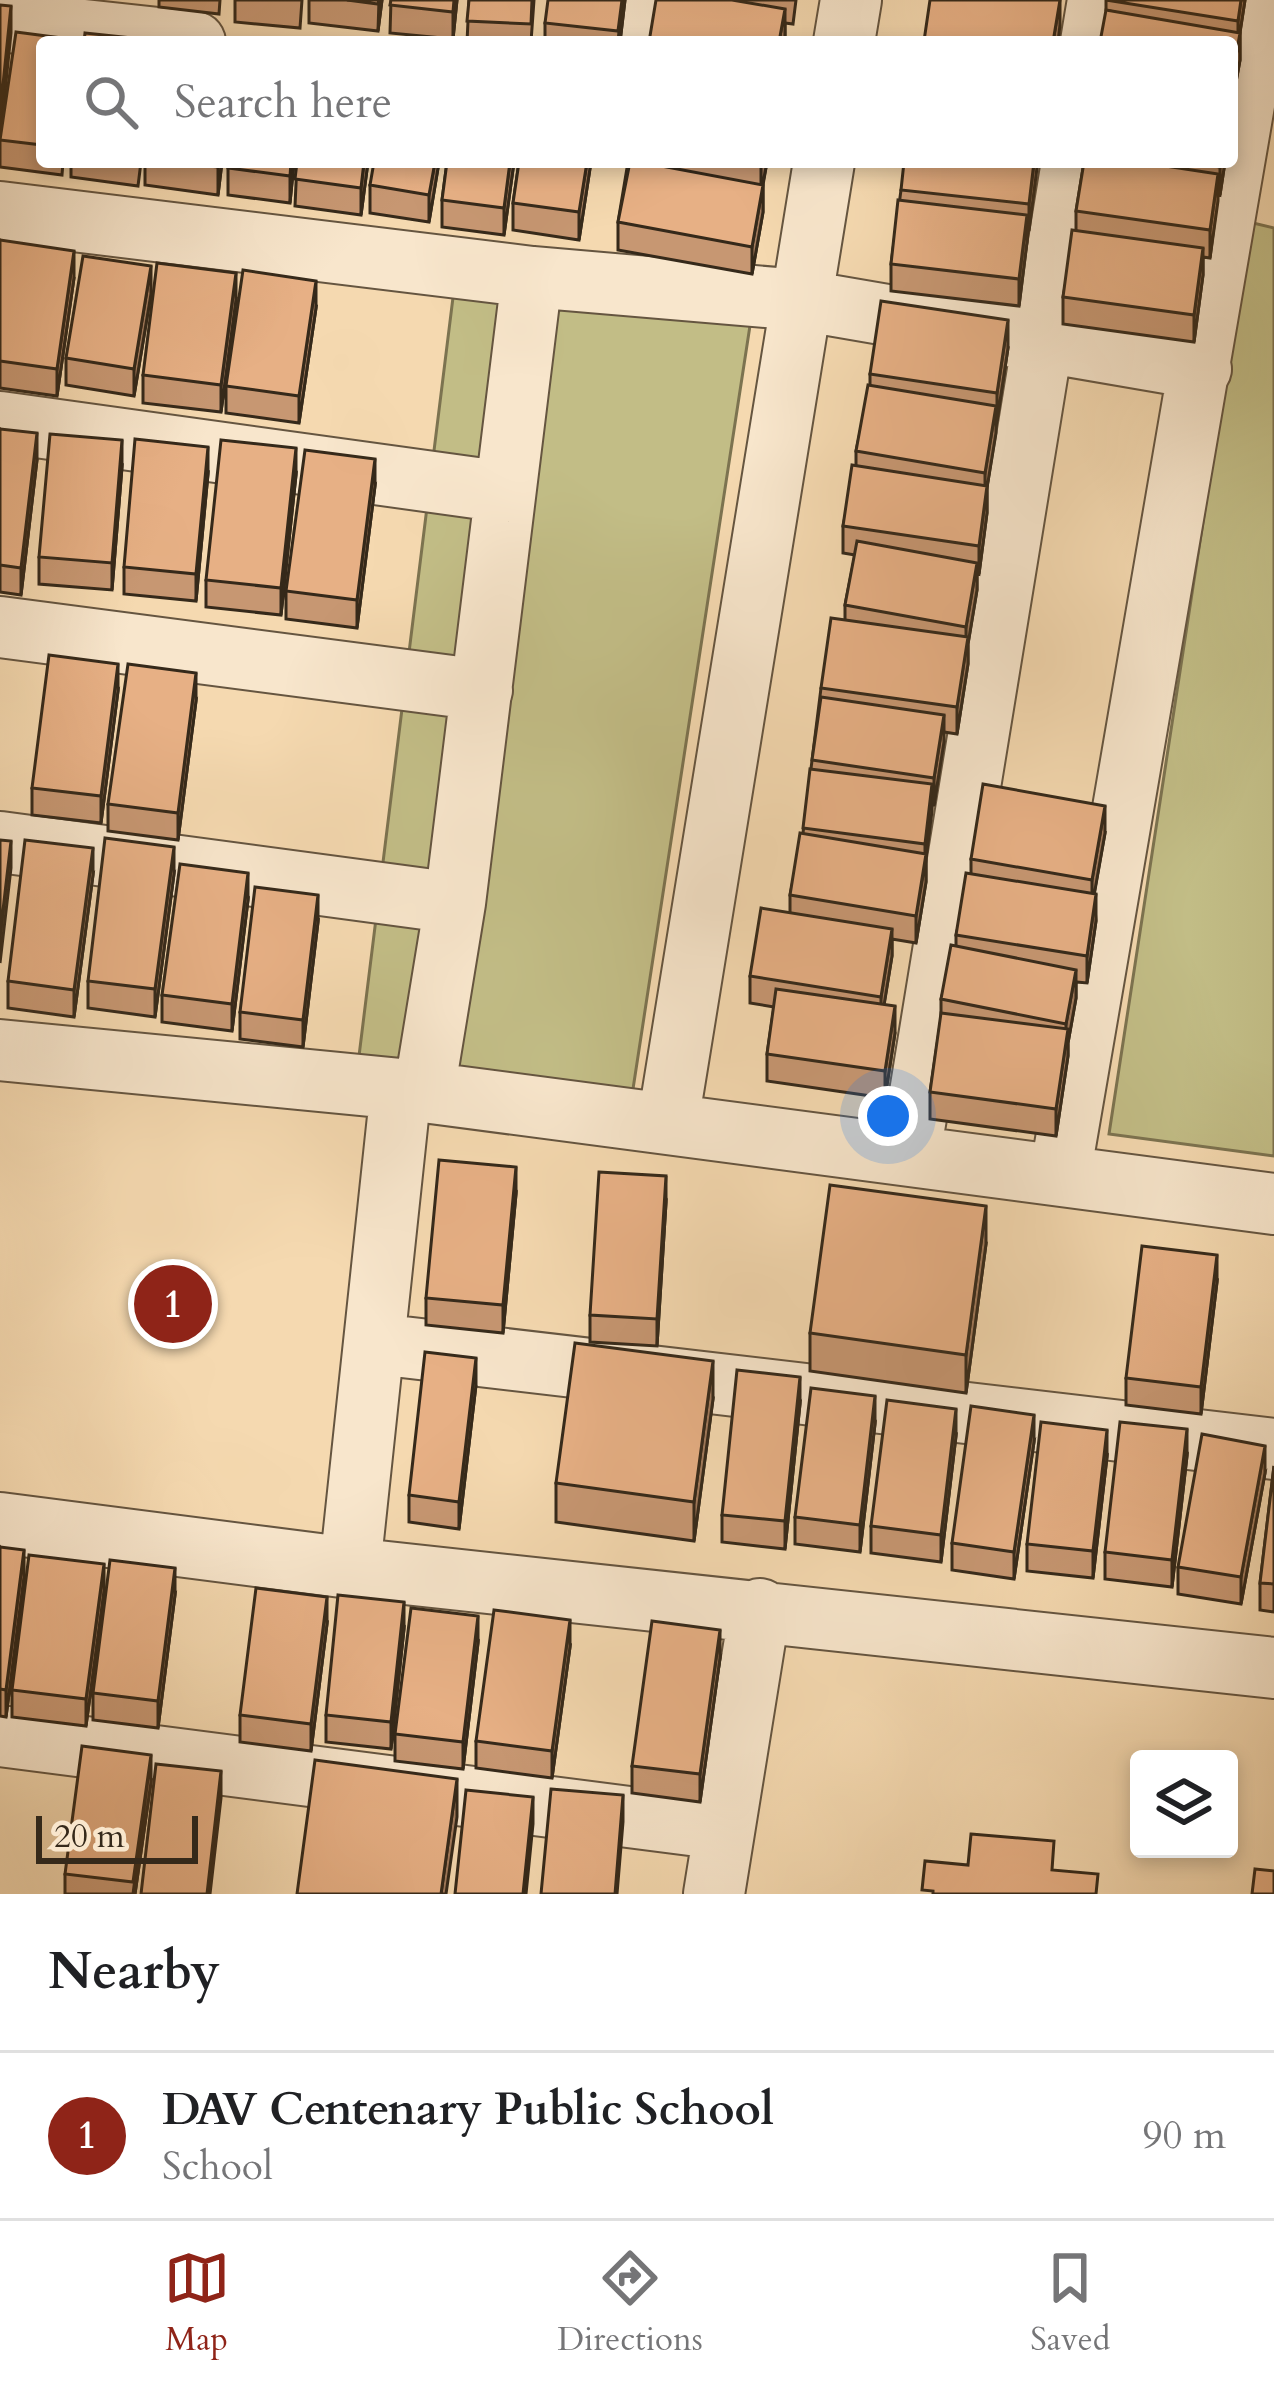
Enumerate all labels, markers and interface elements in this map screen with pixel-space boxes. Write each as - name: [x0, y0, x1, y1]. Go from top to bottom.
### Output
- search box: [36, 36, 1238, 168]
- icon: search: [78, 69, 144, 135]
- text: Search here: [174, 72, 392, 133]
- your location: [858, 1086, 918, 1146]
- pin: 1: [134, 1259, 212, 1349]
- map controls: [1130, 1750, 1238, 1858]
- button: layers: [1130, 1750, 1238, 1858]
- scale bar: [36, 1810, 198, 1863]
- text: 20 m: [54, 1814, 125, 1859]
- text: Nearby: [48, 1937, 220, 2007]
- text: DAV Centenary Public School: [162, 2079, 774, 2140]
- text: 1: [77, 2109, 97, 2162]
- text: 90 m: [1143, 2109, 1226, 2162]
- text: School: [162, 2140, 273, 2193]
- tab: Map: [164, 2245, 230, 2362]
- tab: Directions: [557, 2245, 703, 2362]
- tab: Saved: [1030, 2245, 1110, 2362]

